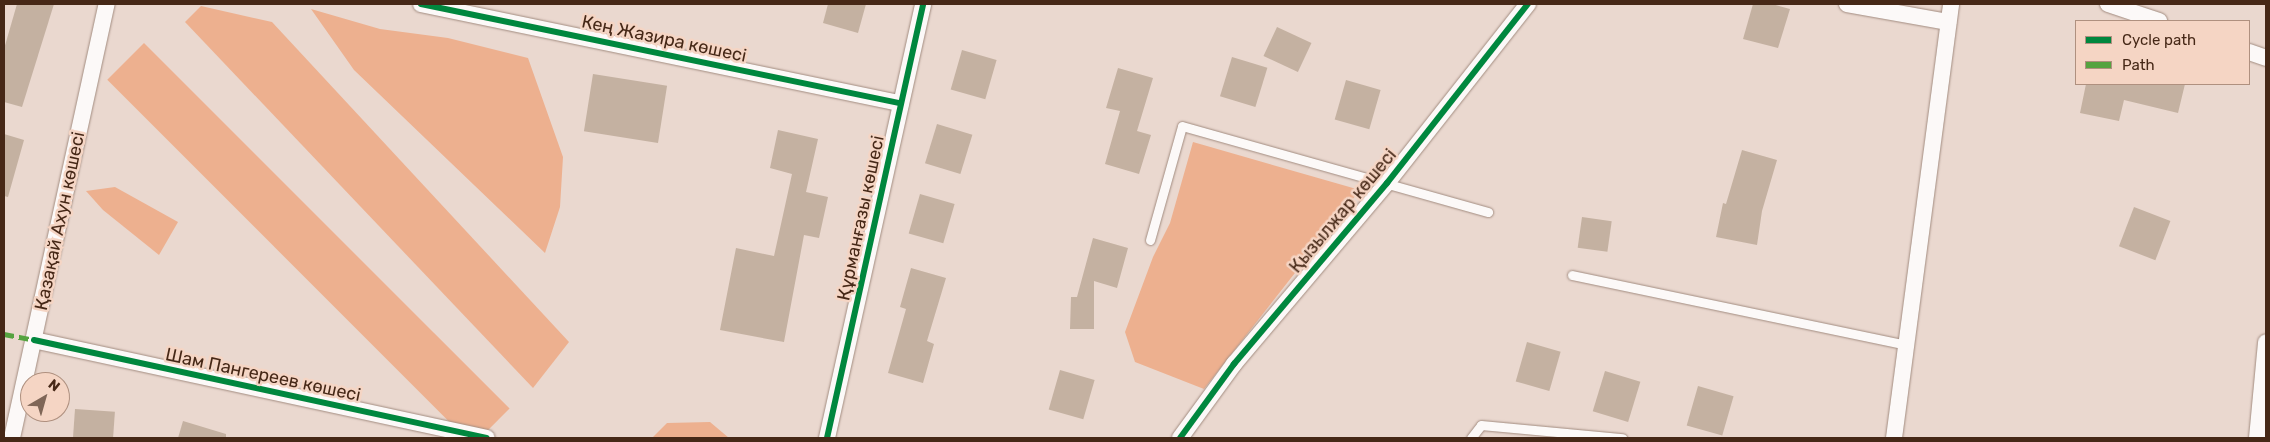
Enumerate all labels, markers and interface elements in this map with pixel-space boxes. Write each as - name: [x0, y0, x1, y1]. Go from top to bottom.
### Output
- street label: Кең Жазира көшесі: [580, 11, 748, 67]
- legend: [2075, 20, 2250, 85]
- text: Cycle path: [2122, 31, 2196, 49]
- text: Path: [2122, 56, 2155, 74]
- street label: Қазақай Ахун көшесі: [31, 130, 89, 312]
- street label: Құрманғазы көшесі: [833, 134, 889, 302]
- street label: Қызылжар көшесі: [1285, 145, 1401, 277]
- street label: Шам Пангереев көшесі: [163, 344, 363, 406]
- north arrow: [20, 372, 70, 422]
- text: N: [45, 376, 63, 395]

